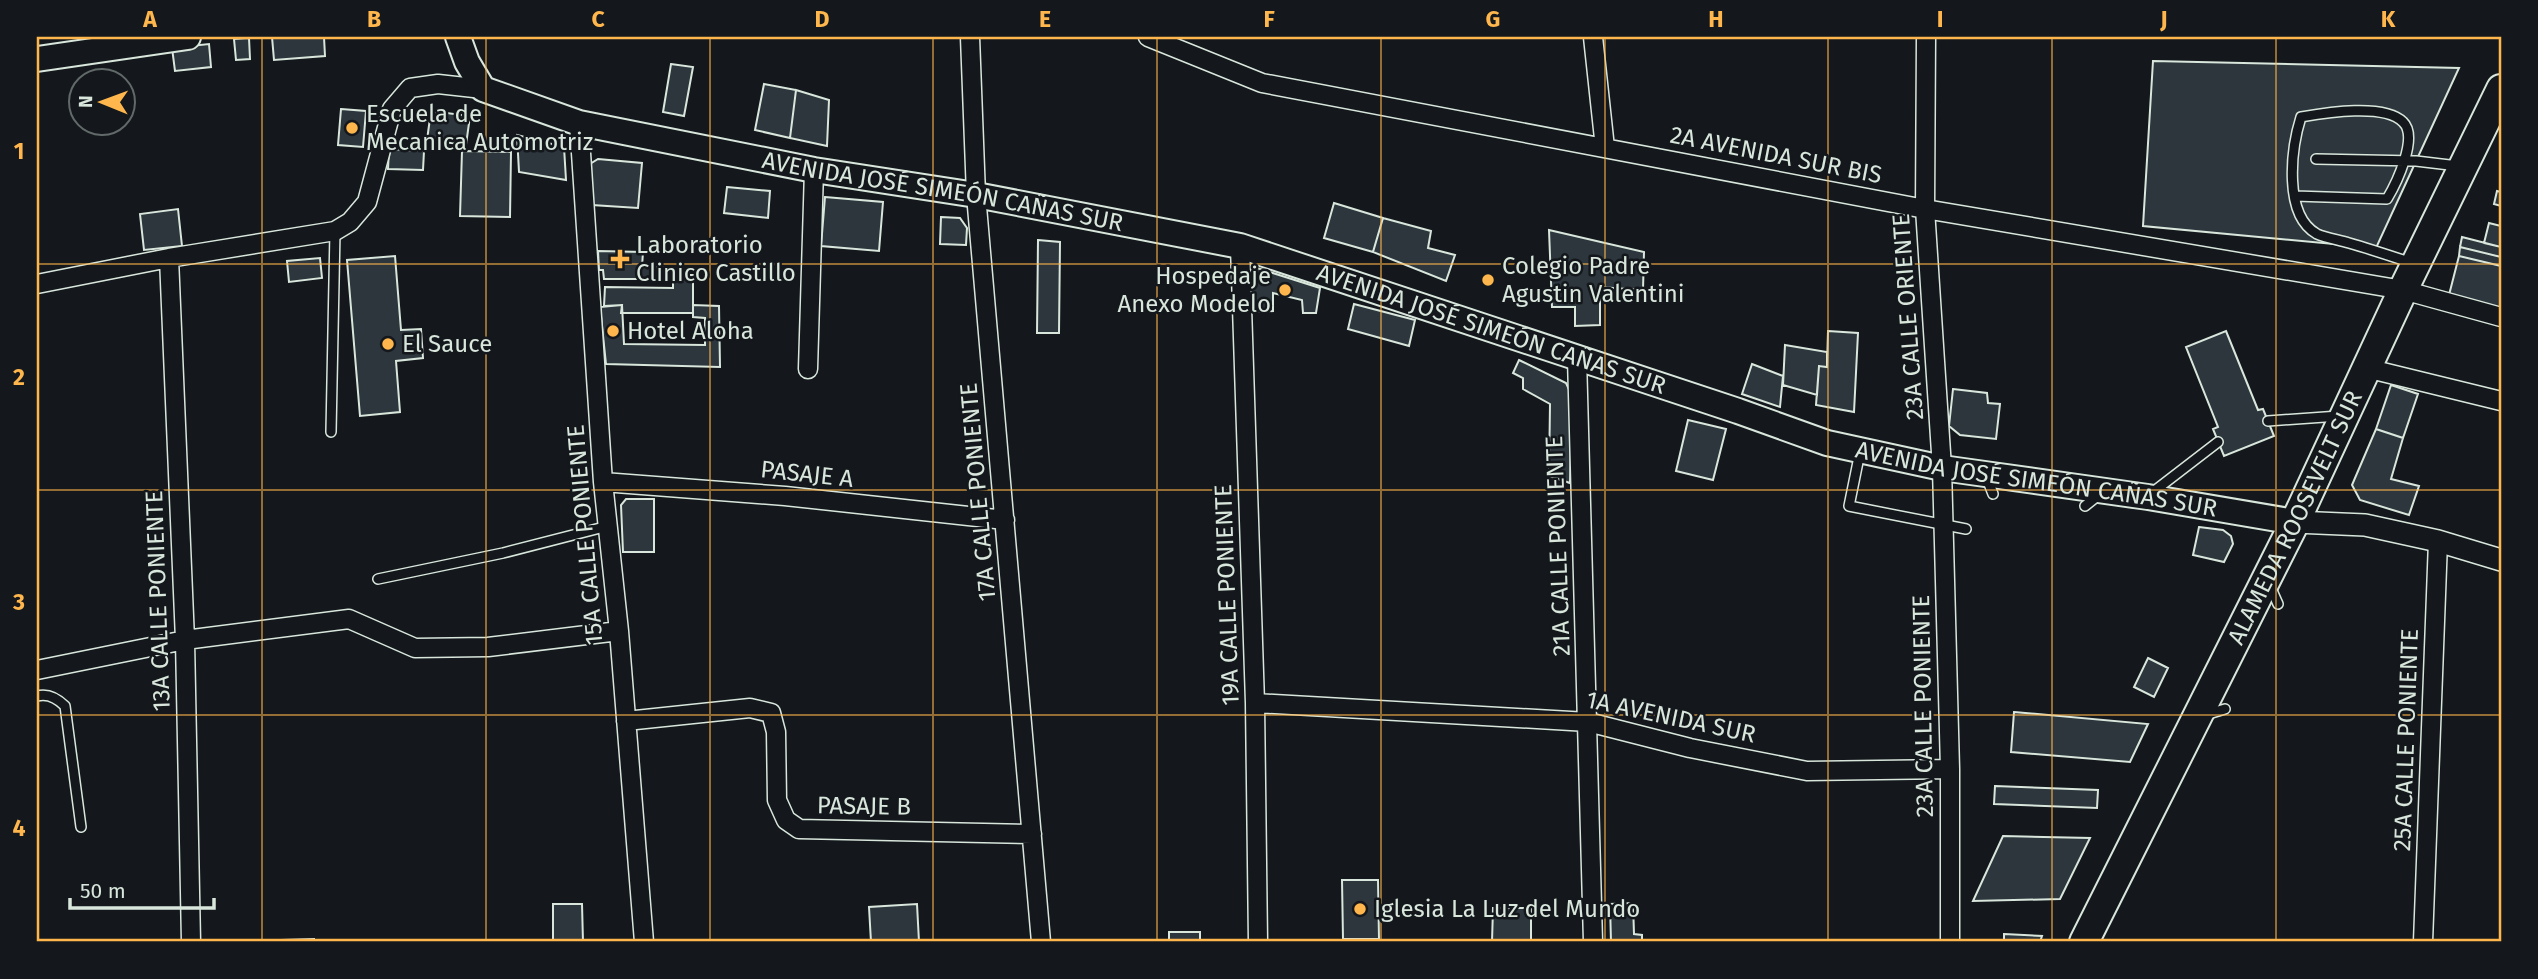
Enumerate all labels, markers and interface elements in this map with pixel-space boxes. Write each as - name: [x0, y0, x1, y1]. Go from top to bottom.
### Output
- text: A: [142, 5, 157, 33]
- text: B: [367, 5, 381, 33]
- text: C: [591, 5, 605, 33]
- text: D: [815, 5, 830, 33]
- text: E: [1039, 5, 1051, 33]
- text: F: [1263, 5, 1275, 33]
- text: G: [1486, 5, 1500, 33]
- text: H: [1708, 5, 1724, 33]
- text: I: [1937, 5, 1943, 33]
- text: J: [2159, 5, 2168, 33]
- text: K: [2381, 5, 2396, 33]
- north arrow: [66, 66, 136, 136]
- text: N: [74, 95, 97, 108]
- place label: Escuela de Mecanica Automotriz: [366, 100, 593, 156]
- marker: Escuela de Mecanica Automotriz: [344, 120, 360, 136]
- street label: 2A AVENIDA SUR BIS: [1668, 121, 1884, 189]
- text: 1: [14, 137, 24, 165]
- street label: AVENIDA JOSÉ SIMEÓN CAÑAS SUR: [760, 146, 1126, 237]
- street label: 23A CALLE ORIENTE: [1887, 213, 1929, 421]
- place label: Laboratorio Clinico Castillo: [636, 231, 796, 287]
- marker: Laboratorio Clinico Castillo: [610, 249, 630, 269]
- place label: Colegio Padre Agustin Valentini: [1502, 252, 1685, 308]
- street label: AVENIDA JOSÉ SIMEÓN CAÑAS SUR: [1313, 258, 1669, 400]
- place label: Hospedaje Anexo Modelo: [1117, 262, 1271, 318]
- marker: Colegio Padre Agustin Valentini: [1480, 272, 1496, 288]
- marker: Hospedaje Anexo Modelo: [1277, 282, 1293, 298]
- place label: Hotel Aloha: [627, 317, 754, 345]
- marker: Hotel Aloha: [605, 323, 621, 339]
- place label: El Sauce: [402, 330, 492, 358]
- marker: El Sauce: [380, 336, 396, 352]
- text: 2: [13, 363, 25, 391]
- street label: 17A CALLE PONIENTE: [954, 382, 1002, 602]
- street label: ALAMEDA ROOSEVELT SUR: [2222, 386, 2368, 649]
- street label: 15A CALLE PONIENTE: [561, 424, 609, 646]
- street label: 21A CALLE PONIENTE: [1540, 435, 1576, 657]
- street label: AVENIDA JOSÉ SIMEÓN CAÑAS SUR: [1853, 436, 2219, 523]
- street label: PASAJE A: [759, 455, 855, 493]
- street label: 19A CALLE PONIENTE: [1209, 484, 1245, 706]
- street label: 13A CALLE PONIENTE: [140, 490, 176, 712]
- text: 3: [12, 588, 25, 616]
- street label: 23A CALLE PONIENTE: [1907, 594, 1939, 818]
- street label: 25A CALLE PONIENTE: [2388, 628, 2424, 852]
- street label: 1A AVENIDA SUR: [1584, 685, 1758, 749]
- street label: PASAJE B: [817, 791, 911, 821]
- text: 4: [13, 814, 26, 842]
- scale bar: [70, 867, 214, 911]
- text: 50 m: [80, 878, 126, 904]
- place label: Iglesia La Luz del Mundo: [1374, 895, 1640, 923]
- marker: Iglesia La Luz del Mundo: [1352, 901, 1368, 917]

